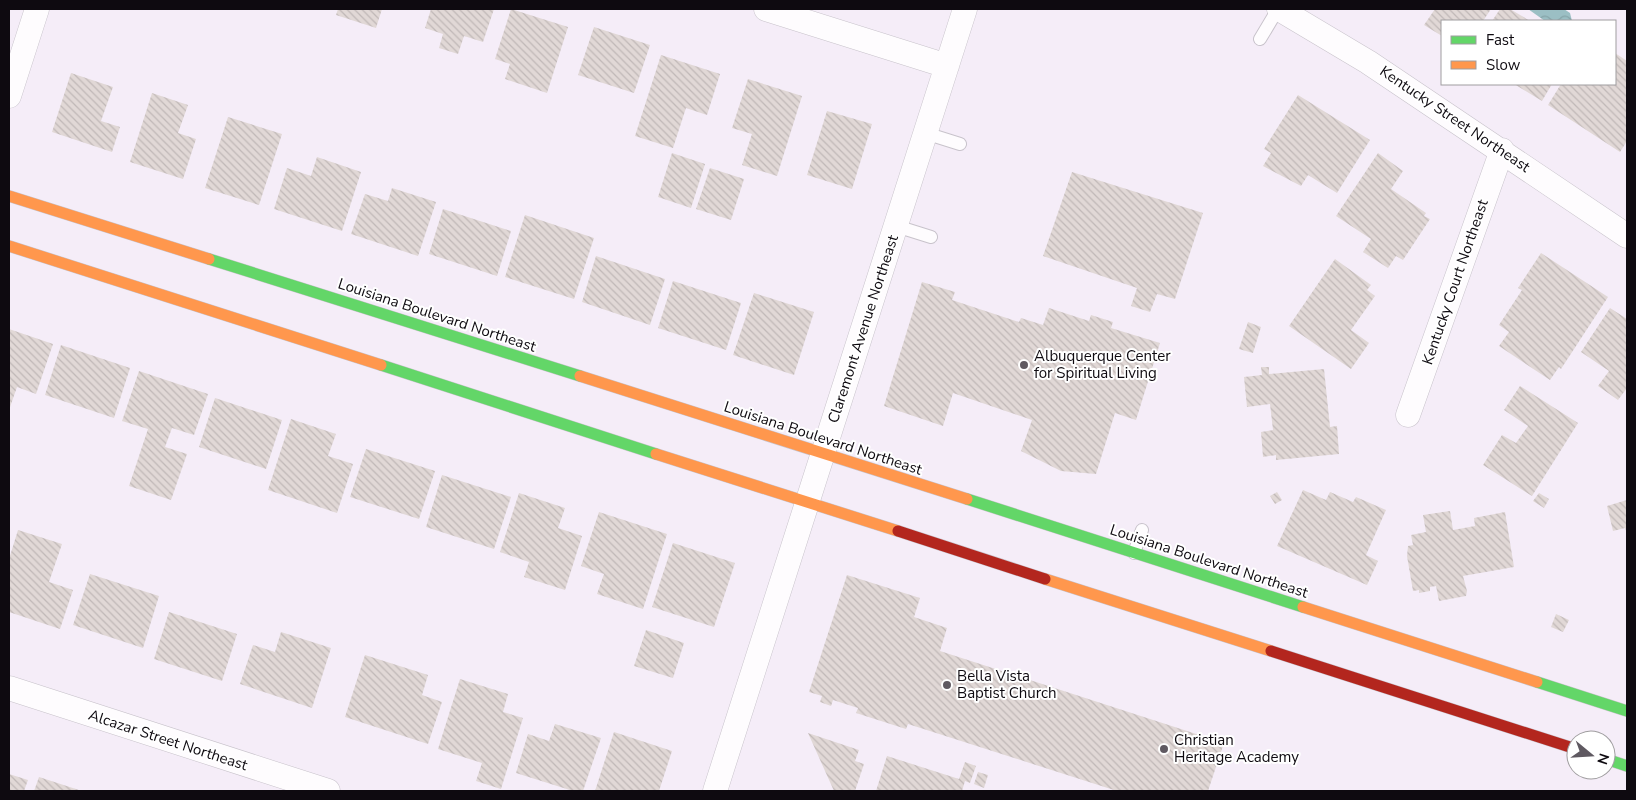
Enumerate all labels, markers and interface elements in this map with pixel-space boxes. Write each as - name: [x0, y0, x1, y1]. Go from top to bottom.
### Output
- legend: [1441, 20, 1616, 85]
- text: Fast: [1486, 30, 1515, 50]
- text: Slow: [1486, 55, 1521, 75]
- street label: Kentucky Street Northeast: [1376, 61, 1535, 177]
- street label: Kentucky Court Northeast: [1417, 196, 1493, 367]
- street label: Claremont Avenue Northeast: [823, 232, 903, 426]
- street label: Louisiana Boulevard Northeast: [335, 273, 539, 357]
- place label: Albuquerque Center for Spiritual Living: [1034, 346, 1171, 383]
- marker: Albuquerque Center for Spiritual Living: [1018, 359, 1030, 371]
- street label: Louisiana Boulevard Northeast: [721, 396, 925, 480]
- street label: Louisiana Boulevard Northeast: [1107, 519, 1311, 603]
- place label: Bella Vista Baptist Church: [957, 666, 1057, 703]
- marker: Bella Vista Baptist Church: [941, 679, 953, 691]
- street label: Alcazar Street Northeast: [86, 705, 251, 775]
- place label: Christian Heritage Academy: [1174, 730, 1299, 767]
- north arrow: [1566, 730, 1616, 780]
- marker: Christian Heritage Academy: [1158, 743, 1170, 755]
- text: N: [1592, 751, 1614, 767]

